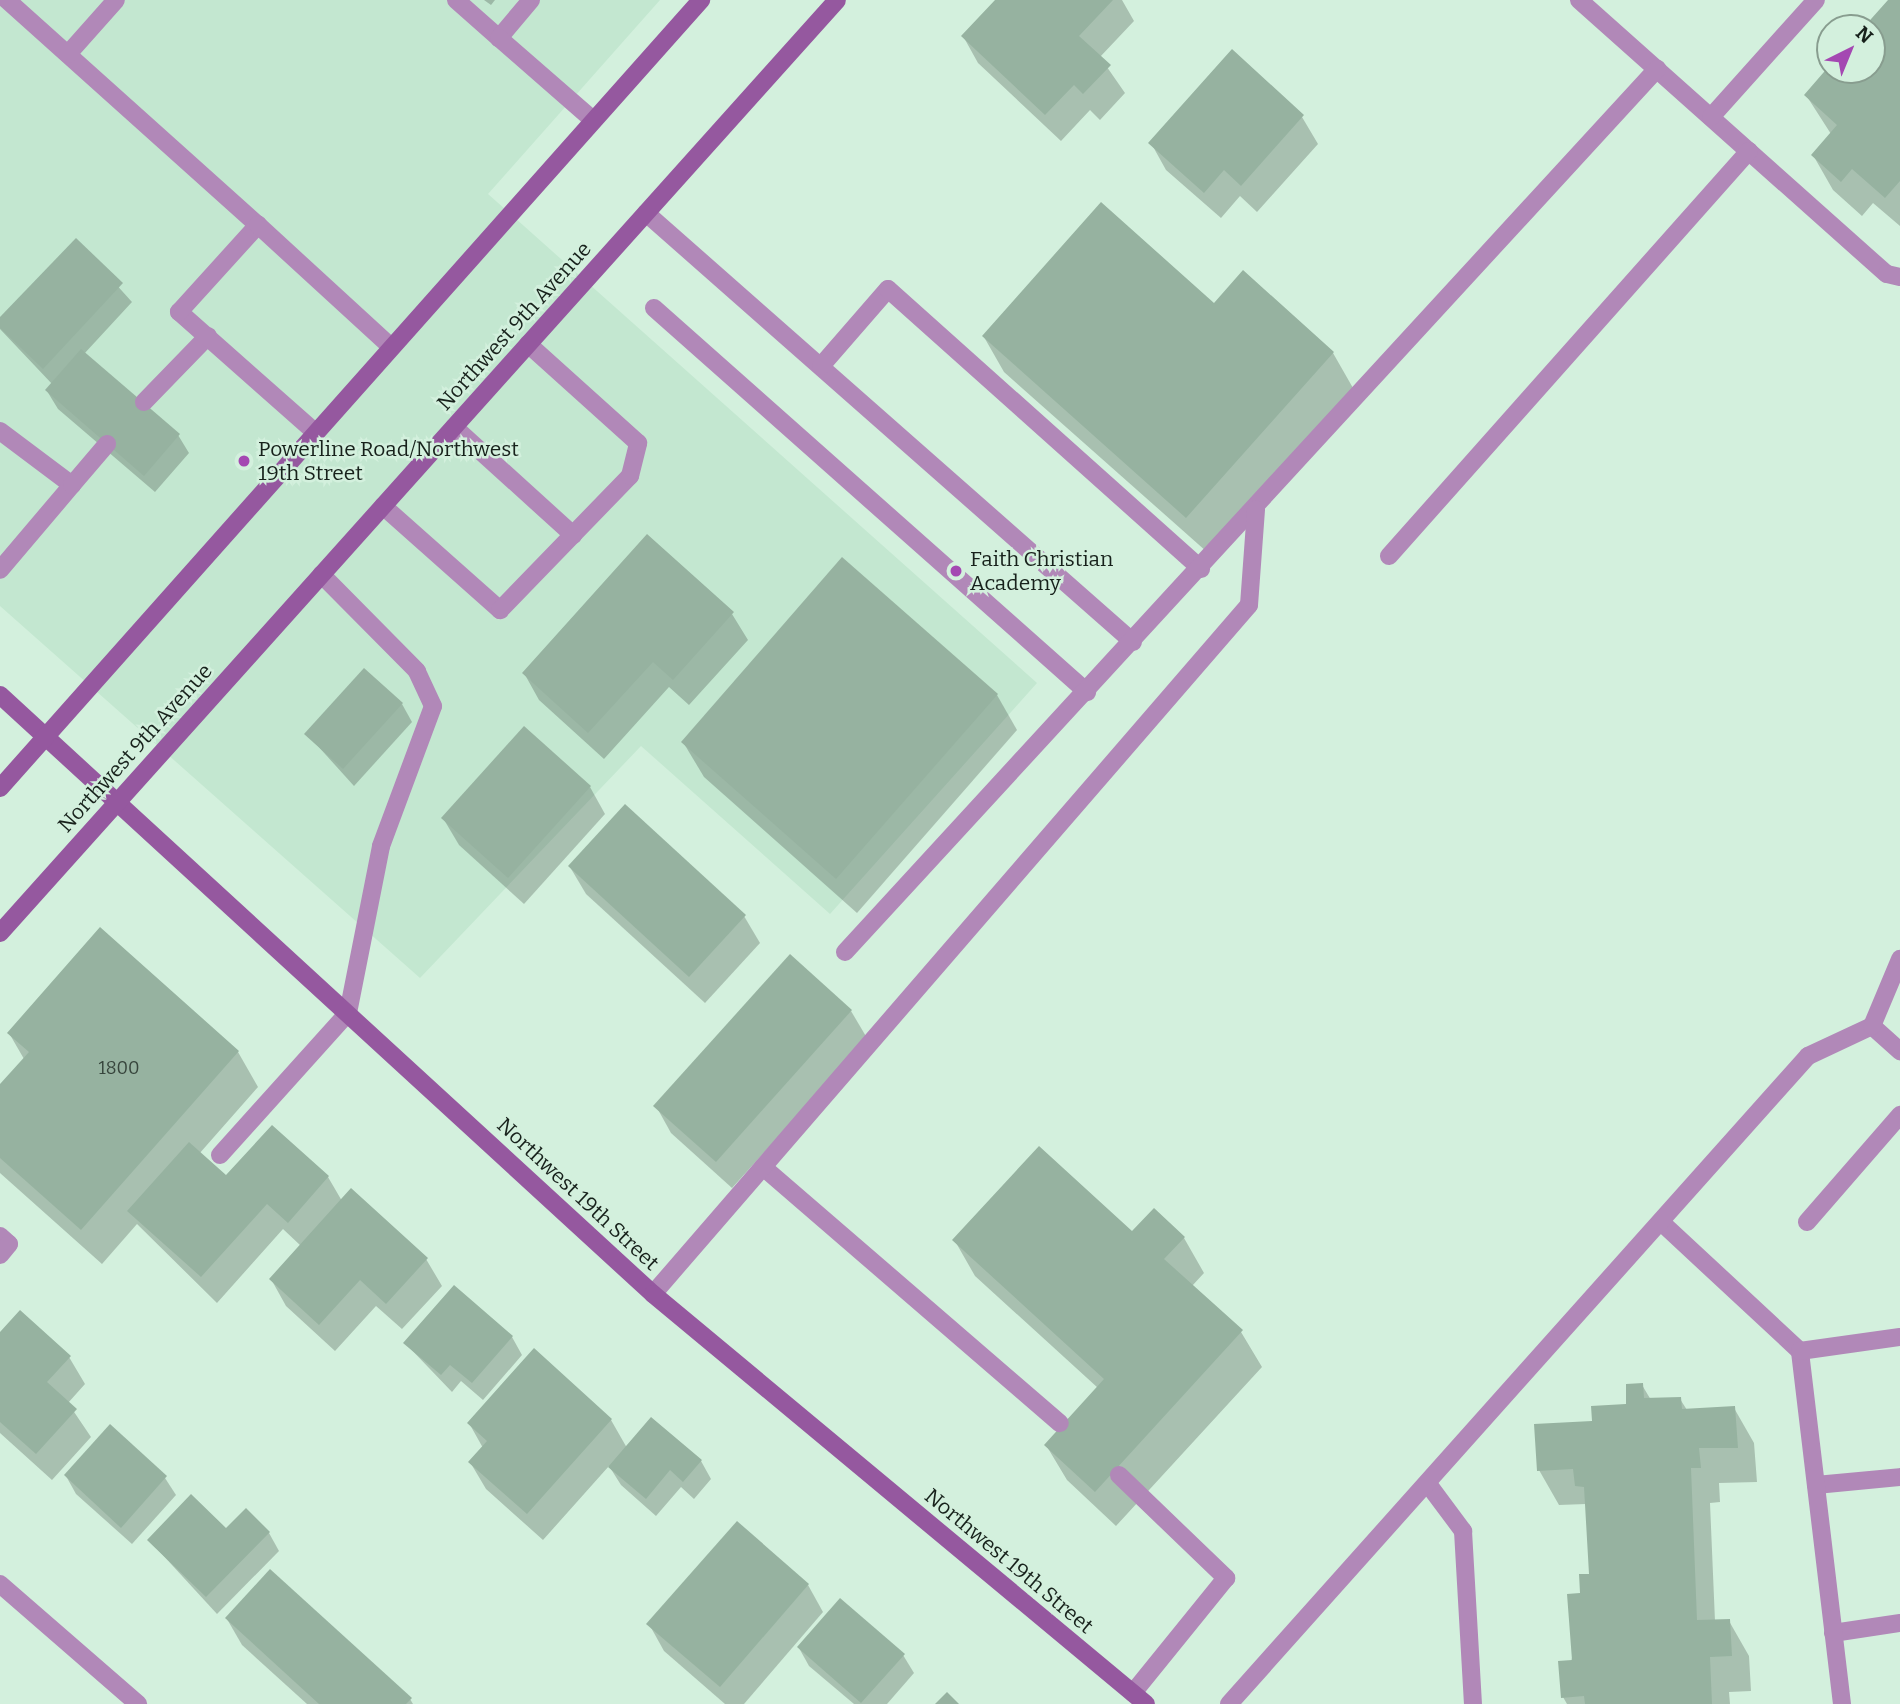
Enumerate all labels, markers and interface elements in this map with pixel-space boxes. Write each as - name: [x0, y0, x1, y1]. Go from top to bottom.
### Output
- north arrow: [1816, 14, 1886, 84]
- text: N: [1851, 21, 1878, 48]
- street label: Northwest 9th Avenue: [432, 237, 596, 415]
- place label: Powerline Road/Northwest 19th Street: [258, 436, 519, 486]
- marker: Powerline Road/Northwest 19th Street: [236, 453, 252, 469]
- place label: Faith Christian Academy: [970, 546, 1113, 596]
- marker: Faith Christian Academy: [948, 563, 964, 579]
- street label: Northwest 9th Avenue: [53, 659, 217, 837]
- house number: 1800: [98, 1057, 140, 1079]
- street label: Northwest 19th Street: [492, 1112, 664, 1276]
- street label: Northwest 19th Street: [920, 1483, 1098, 1639]

